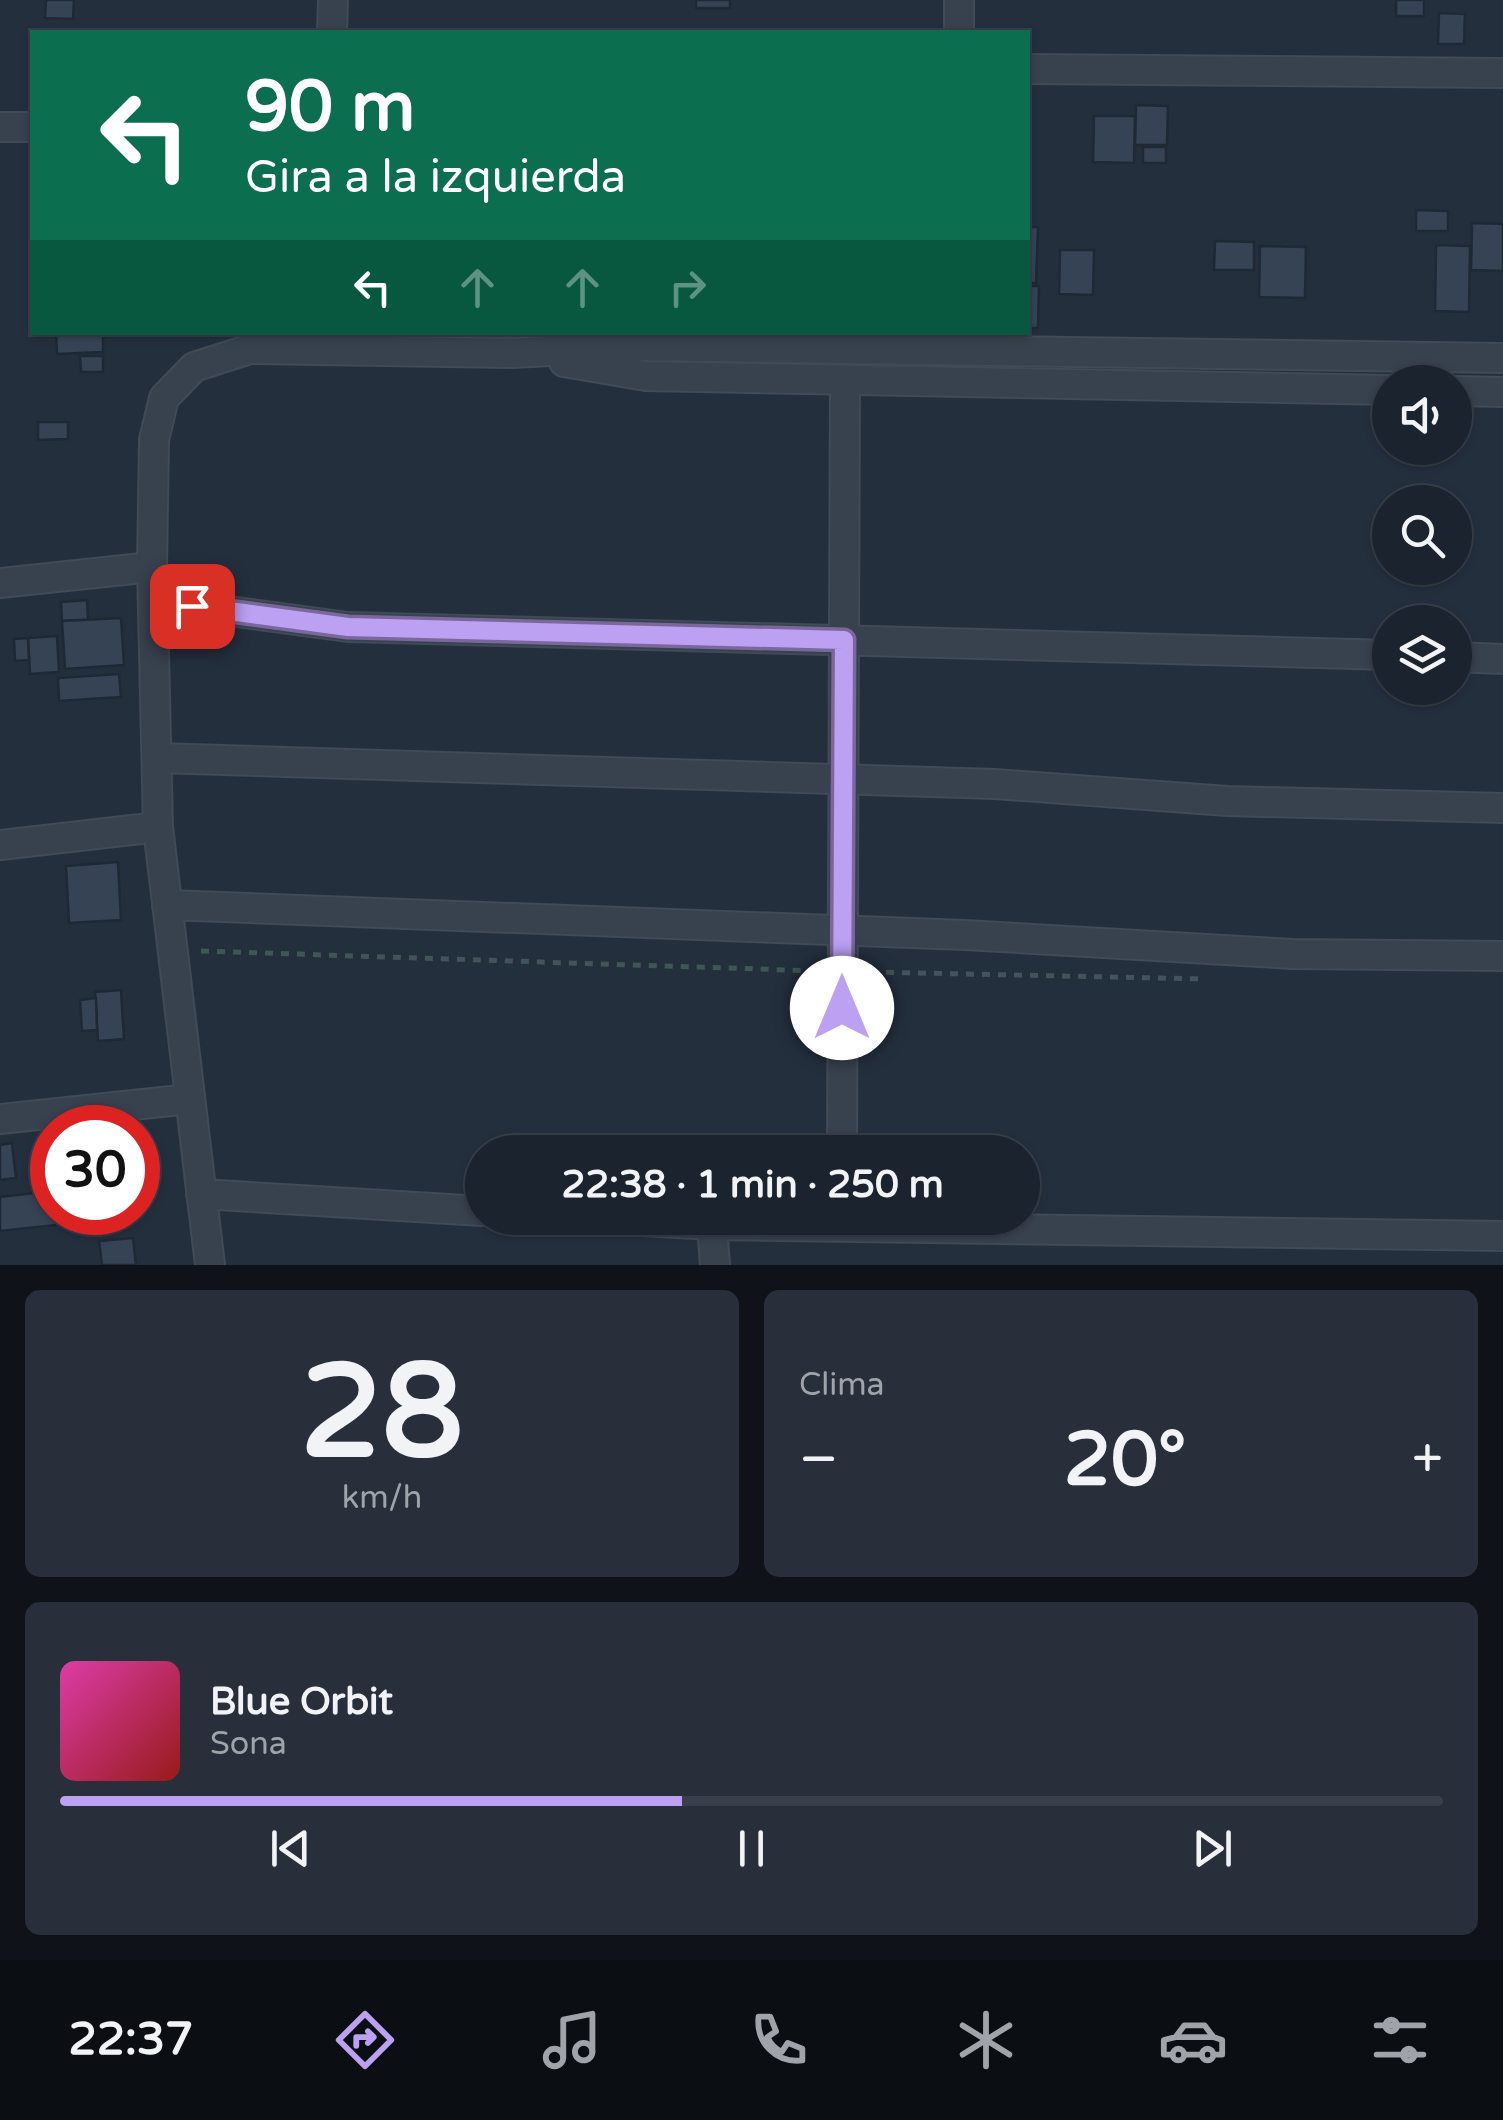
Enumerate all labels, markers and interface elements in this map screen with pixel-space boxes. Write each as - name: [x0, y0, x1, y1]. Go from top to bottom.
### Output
- text: 90 m: [245, 66, 415, 150]
- icon: left: [80, 70, 210, 200]
- text: Gira a la izquierda: [245, 151, 626, 205]
- icon: left: [345, 260, 400, 315]
- icon: ahead: [450, 260, 505, 315]
- icon: ahead: [555, 260, 610, 315]
- icon: right: [660, 260, 715, 315]
- map controls: [1372, 365, 1472, 705]
- button: sound: [1372, 365, 1472, 465]
- button: search: [1372, 485, 1472, 585]
- pin: [150, 564, 235, 649]
- icon: arrive: [165, 579, 220, 634]
- button: layers: [1372, 605, 1472, 705]
- position arrow: [790, 956, 894, 1060]
- speed limit sign: 30: [30, 1105, 160, 1235]
- text: 22:38 · 1 min · 250 m: [561, 1162, 944, 1208]
- text: 28: [300, 1336, 464, 1492]
- text: Clima: [799, 1366, 885, 1404]
- text: 20°: [1064, 1415, 1186, 1505]
- text: −: [799, 1427, 838, 1493]
- text: +: [1412, 1427, 1443, 1493]
- text: km/h: [342, 1479, 422, 1517]
- text: Blue Orbit: [210, 1679, 393, 1725]
- text: Sona: [210, 1725, 287, 1763]
- icon: previous: [263, 1821, 318, 1876]
- icon: pause: [724, 1821, 779, 1876]
- icon: next: [1185, 1821, 1240, 1876]
- icon: directions: [330, 2005, 400, 2075]
- icon: music: [537, 2005, 607, 2075]
- icon: phone: [744, 2005, 814, 2075]
- icon: climate: [951, 2005, 1021, 2075]
- icon: car: [1158, 2005, 1228, 2075]
- icon: filters: [1365, 2005, 1435, 2075]
- text: 22:37: [68, 2013, 193, 2067]

